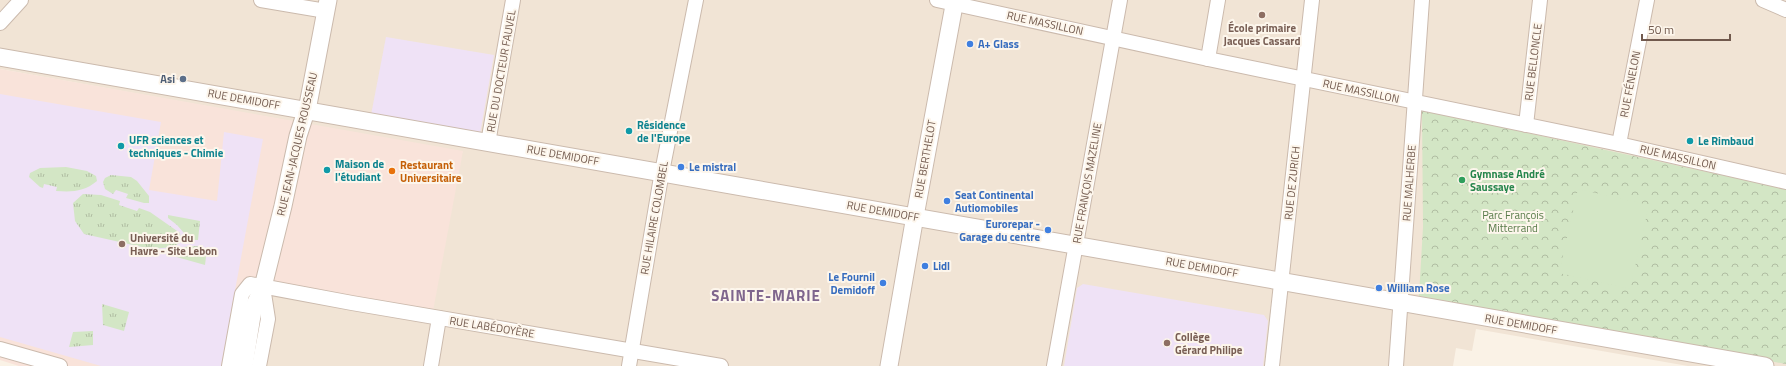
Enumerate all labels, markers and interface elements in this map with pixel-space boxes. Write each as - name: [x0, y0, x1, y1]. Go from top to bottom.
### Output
- street label: RUE MASSILLON: [1005, 7, 1085, 39]
- street label: RUE DU DOCTEUR FAUVEL: [482, 8, 520, 134]
- marker: École primaire Jacques Cassard: [1257, 10, 1267, 20]
- scale bar: [1642, 16, 1730, 42]
- place label: École primaire Jacques Cassard: [1224, 20, 1300, 49]
- text: 50 m: [1648, 20, 1674, 39]
- street label: RUE BELLONCLE: [1520, 23, 1546, 101]
- place label: A+ Glass: [978, 36, 1019, 52]
- marker: A+ Glass: [965, 39, 975, 49]
- street label: RUE FÉNELON: [1616, 49, 1644, 119]
- place label: Asi: [160, 71, 175, 87]
- street label: RUE JEAN-JACQUES ROUSSEAU: [273, 71, 321, 217]
- marker: Asi: [178, 74, 188, 84]
- street label: RUE MASSILLON: [1321, 75, 1401, 107]
- street label: RUE DEMIDOFF: [206, 85, 282, 113]
- place label: Résidence de l'Europe: [637, 117, 691, 146]
- street label: RUE BERTHELOT: [910, 118, 940, 199]
- street label: RUE FRANÇOIS MAZELINE: [1069, 121, 1105, 245]
- marker: Résidence de l'Europe: [624, 126, 634, 136]
- place label: UFR sciences et techniques - Chimie: [129, 132, 224, 161]
- place label: Le Rimbaud: [1698, 133, 1754, 149]
- marker: Le Rimbaud: [1685, 136, 1695, 146]
- street label: RUE MASSILLON: [1638, 140, 1718, 174]
- marker: UFR sciences et techniques - Chimie: [116, 141, 126, 151]
- street label: RUE DEMIDOFF: [525, 141, 601, 169]
- street label: RUE MALHERBE: [1398, 144, 1420, 222]
- street label: RUE DE ZURICH: [1280, 145, 1304, 221]
- place label: Maison de l'étudiant: [335, 156, 384, 185]
- place label: Restaurant Universitaire: [400, 157, 462, 186]
- street label: RUE HILAIRE COLOMBEL: [636, 159, 672, 276]
- place label: Le mistral: [689, 159, 736, 175]
- marker: Le mistral: [676, 162, 686, 172]
- marker: Maison de l'étudiant: [322, 165, 332, 175]
- marker: Restaurant Universitaire: [387, 166, 397, 176]
- place label: Gymnase André Saussaye: [1470, 166, 1545, 195]
- marker: Gymnase André Saussaye: [1457, 175, 1467, 185]
- place label: Seat Continental Autiomobiles: [955, 187, 1034, 216]
- marker: Seat Continental Autiomobiles: [942, 196, 952, 206]
- street label: RUE DEMIDOFF: [845, 197, 921, 225]
- park label: Parc François Mitterrand: [1482, 207, 1544, 236]
- place label: Eurorepar - Garage du centre: [959, 216, 1040, 245]
- marker: Eurorepar - Garage du centre: [1043, 225, 1053, 235]
- place label: Université du Havre - Site Lebon: [130, 230, 217, 259]
- marker: Université du Havre - Site Lebon: [117, 239, 127, 249]
- street label: RUE DEMIDOFF: [1164, 253, 1240, 281]
- place label: Lidl: [933, 258, 950, 274]
- marker: Lidl: [920, 261, 930, 271]
- place label: Le Fournil Demidoff: [828, 269, 875, 298]
- marker: Le Fournil Demidoff: [878, 278, 888, 288]
- place label: William Rose: [1387, 280, 1450, 296]
- marker: William Rose: [1374, 283, 1384, 293]
- district label: SAINTE-MARIE: [711, 284, 821, 307]
- street label: RUE DEMIDOFF: [1483, 310, 1559, 338]
- street label: RUE LABÉDOYÈRE: [448, 312, 536, 342]
- place label: Collège Gérard Philipe: [1175, 329, 1243, 358]
- marker: Collège Gérard Philipe: [1162, 338, 1172, 348]

